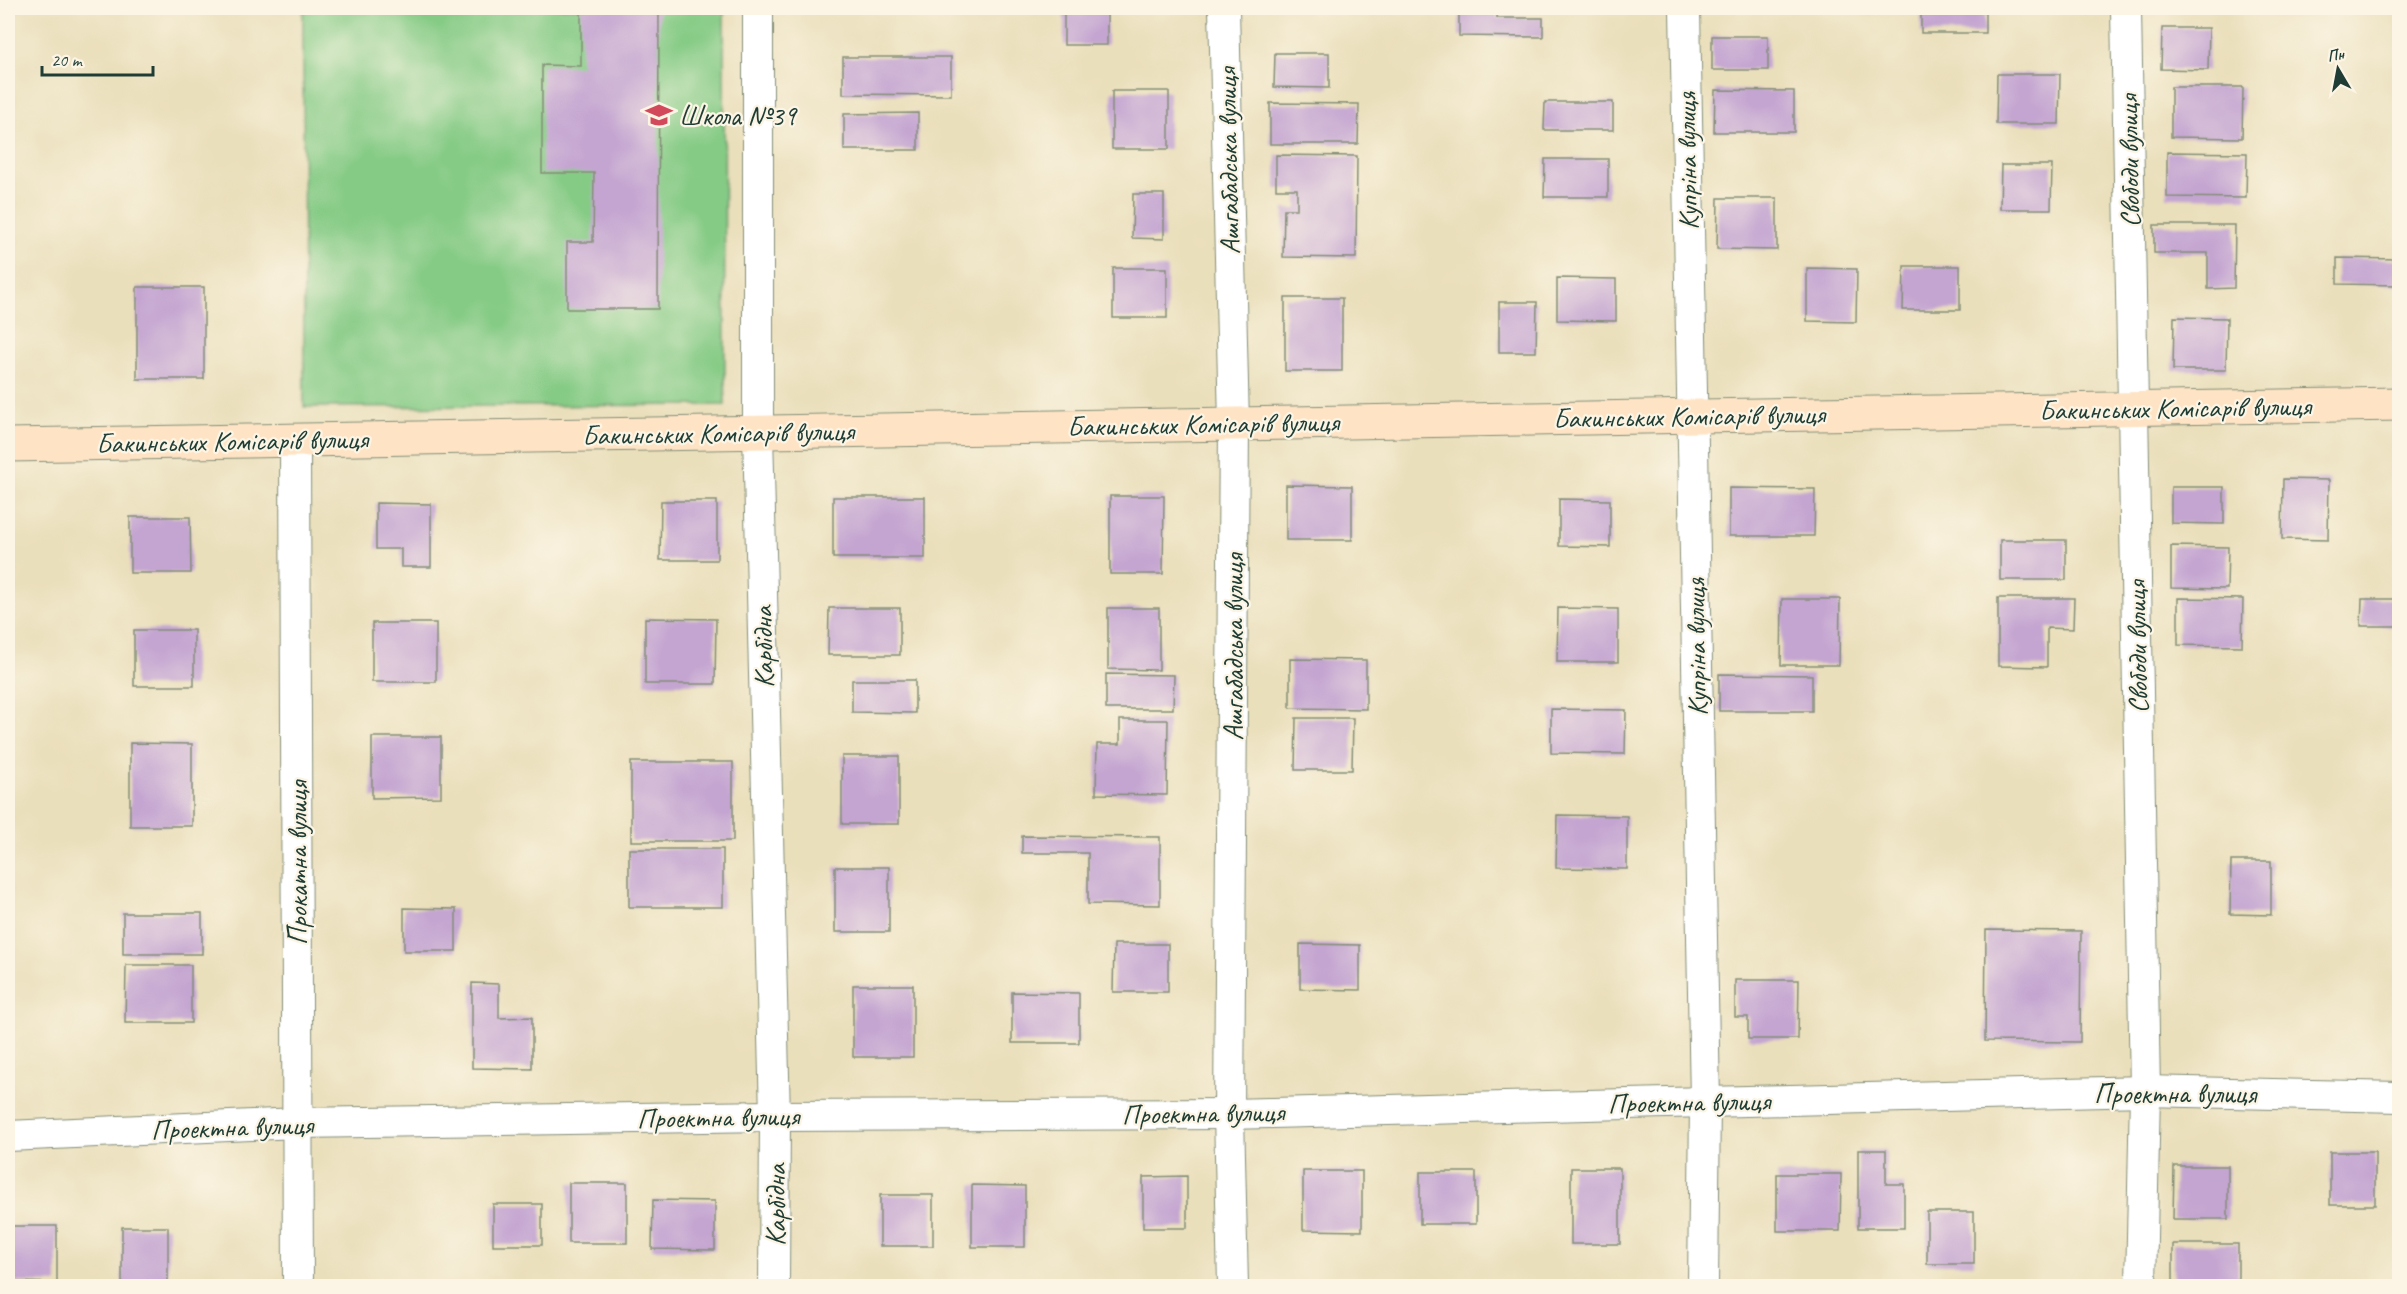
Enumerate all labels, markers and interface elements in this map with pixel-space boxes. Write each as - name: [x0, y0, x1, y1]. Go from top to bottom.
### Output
- scale bar: [42, 39, 153, 77]
- north arrow: [2308, 39, 2368, 99]
- text: Пн: [2326, 44, 2346, 67]
- text: 20 m: [51, 49, 84, 71]
- street label: Ашгабадська вулиця: [1209, 65, 1247, 255]
- street label: Купріна вулиця: [1668, 91, 1706, 230]
- street label: Свободи вулиця: [2110, 92, 2148, 228]
- place label: Школа №39: [679, 98, 798, 133]
- school or university icon: Школа №39: [644, 100, 674, 130]
- street label: Бакинських Комісарів вулиця: [2039, 388, 2314, 428]
- street label: Бакинських Комісарів вулиця: [1553, 396, 1828, 436]
- street label: Бакинських Комісарів вулиця: [1067, 404, 1342, 444]
- street label: Бакинських Комісарів вулиця: [582, 413, 857, 453]
- street label: Бакинських Комісарів вулиця: [96, 421, 371, 461]
- street label: Ашгабадська вулиця: [1216, 551, 1251, 740]
- street label: Купріна вулиця: [1677, 577, 1715, 716]
- street label: Свободи вулиця: [2118, 578, 2156, 714]
- street label: Карбідна: [745, 604, 781, 688]
- street label: Прокатна вулиця: [280, 778, 315, 945]
- street label: Проектна вулиця: [2094, 1076, 2258, 1111]
- street label: Проектна вулиця: [1608, 1083, 1773, 1121]
- street label: Проектна вулиця: [1122, 1094, 1287, 1132]
- street label: Проектна вулиця: [637, 1098, 802, 1136]
- street label: Проектна вулиця: [150, 1107, 316, 1147]
- street label: Карбідна: [758, 1162, 793, 1246]

